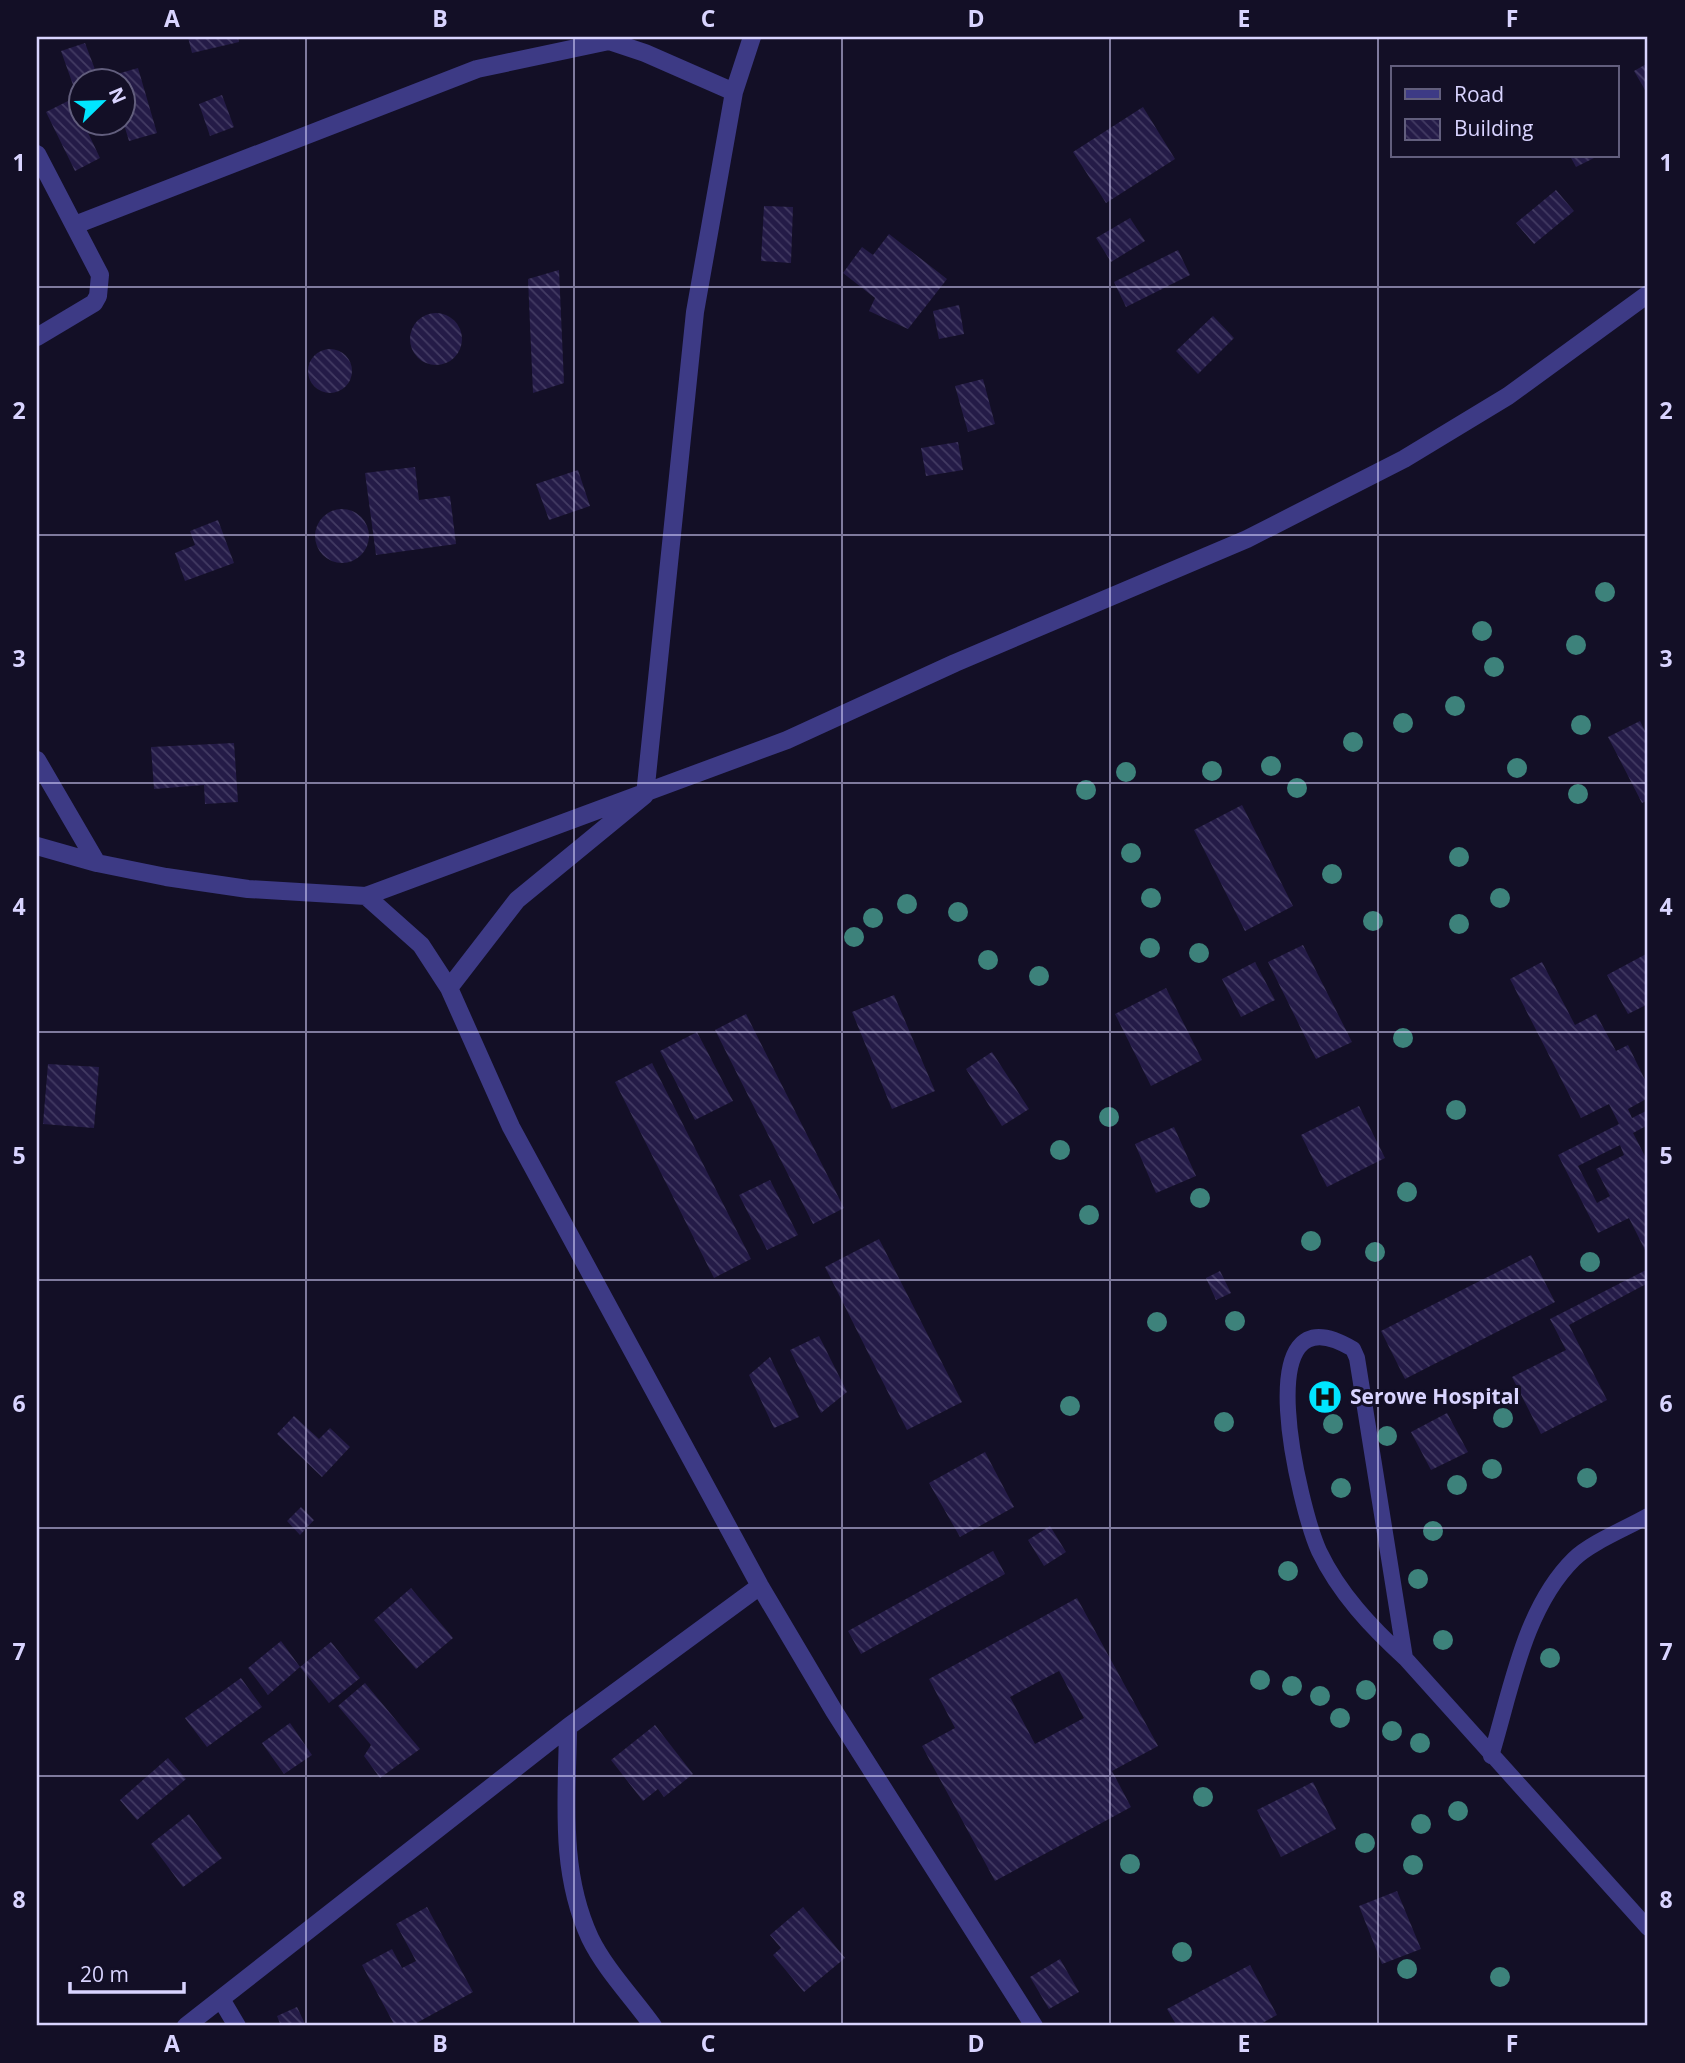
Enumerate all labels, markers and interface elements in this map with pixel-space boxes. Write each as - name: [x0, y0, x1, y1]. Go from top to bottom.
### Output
- text: A: [164, 2, 180, 34]
- text: B: [432, 2, 448, 34]
- text: C: [701, 2, 715, 34]
- text: D: [967, 2, 985, 34]
- text: E: [1238, 2, 1250, 34]
- text: F: [1506, 2, 1518, 34]
- north arrow: [66, 66, 136, 136]
- legend: [1391, 66, 1618, 158]
- text: Road: [1454, 80, 1504, 108]
- text: N: [103, 83, 133, 108]
- text: Building: [1454, 114, 1533, 142]
- text: 1: [12, 146, 26, 178]
- text: 1: [1659, 146, 1673, 178]
- text: 2: [12, 394, 26, 426]
- text: 2: [1659, 394, 1673, 426]
- text: 3: [12, 642, 26, 674]
- text: 3: [1659, 642, 1673, 674]
- text: 4: [12, 890, 26, 922]
- text: 4: [1659, 890, 1673, 922]
- text: 5: [12, 1139, 26, 1171]
- text: 5: [1659, 1139, 1673, 1171]
- hospital icon: Serowe Hospital: [1306, 1378, 1344, 1416]
- place label: Serowe Hospital: [1350, 1382, 1520, 1410]
- text: 6: [12, 1387, 26, 1419]
- text: 6: [1659, 1387, 1673, 1419]
- text: 7: [12, 1635, 26, 1667]
- text: 7: [1659, 1635, 1673, 1667]
- text: 8: [12, 1883, 26, 1915]
- text: 8: [1659, 1883, 1673, 1915]
- scale bar: [70, 1951, 184, 1995]
- text: 20 m: [80, 1960, 129, 1988]
- text: A: [164, 2027, 180, 2059]
- text: B: [432, 2027, 448, 2059]
- text: C: [701, 2027, 715, 2059]
- text: D: [967, 2027, 985, 2059]
- text: E: [1238, 2027, 1250, 2059]
- text: F: [1506, 2027, 1518, 2059]

